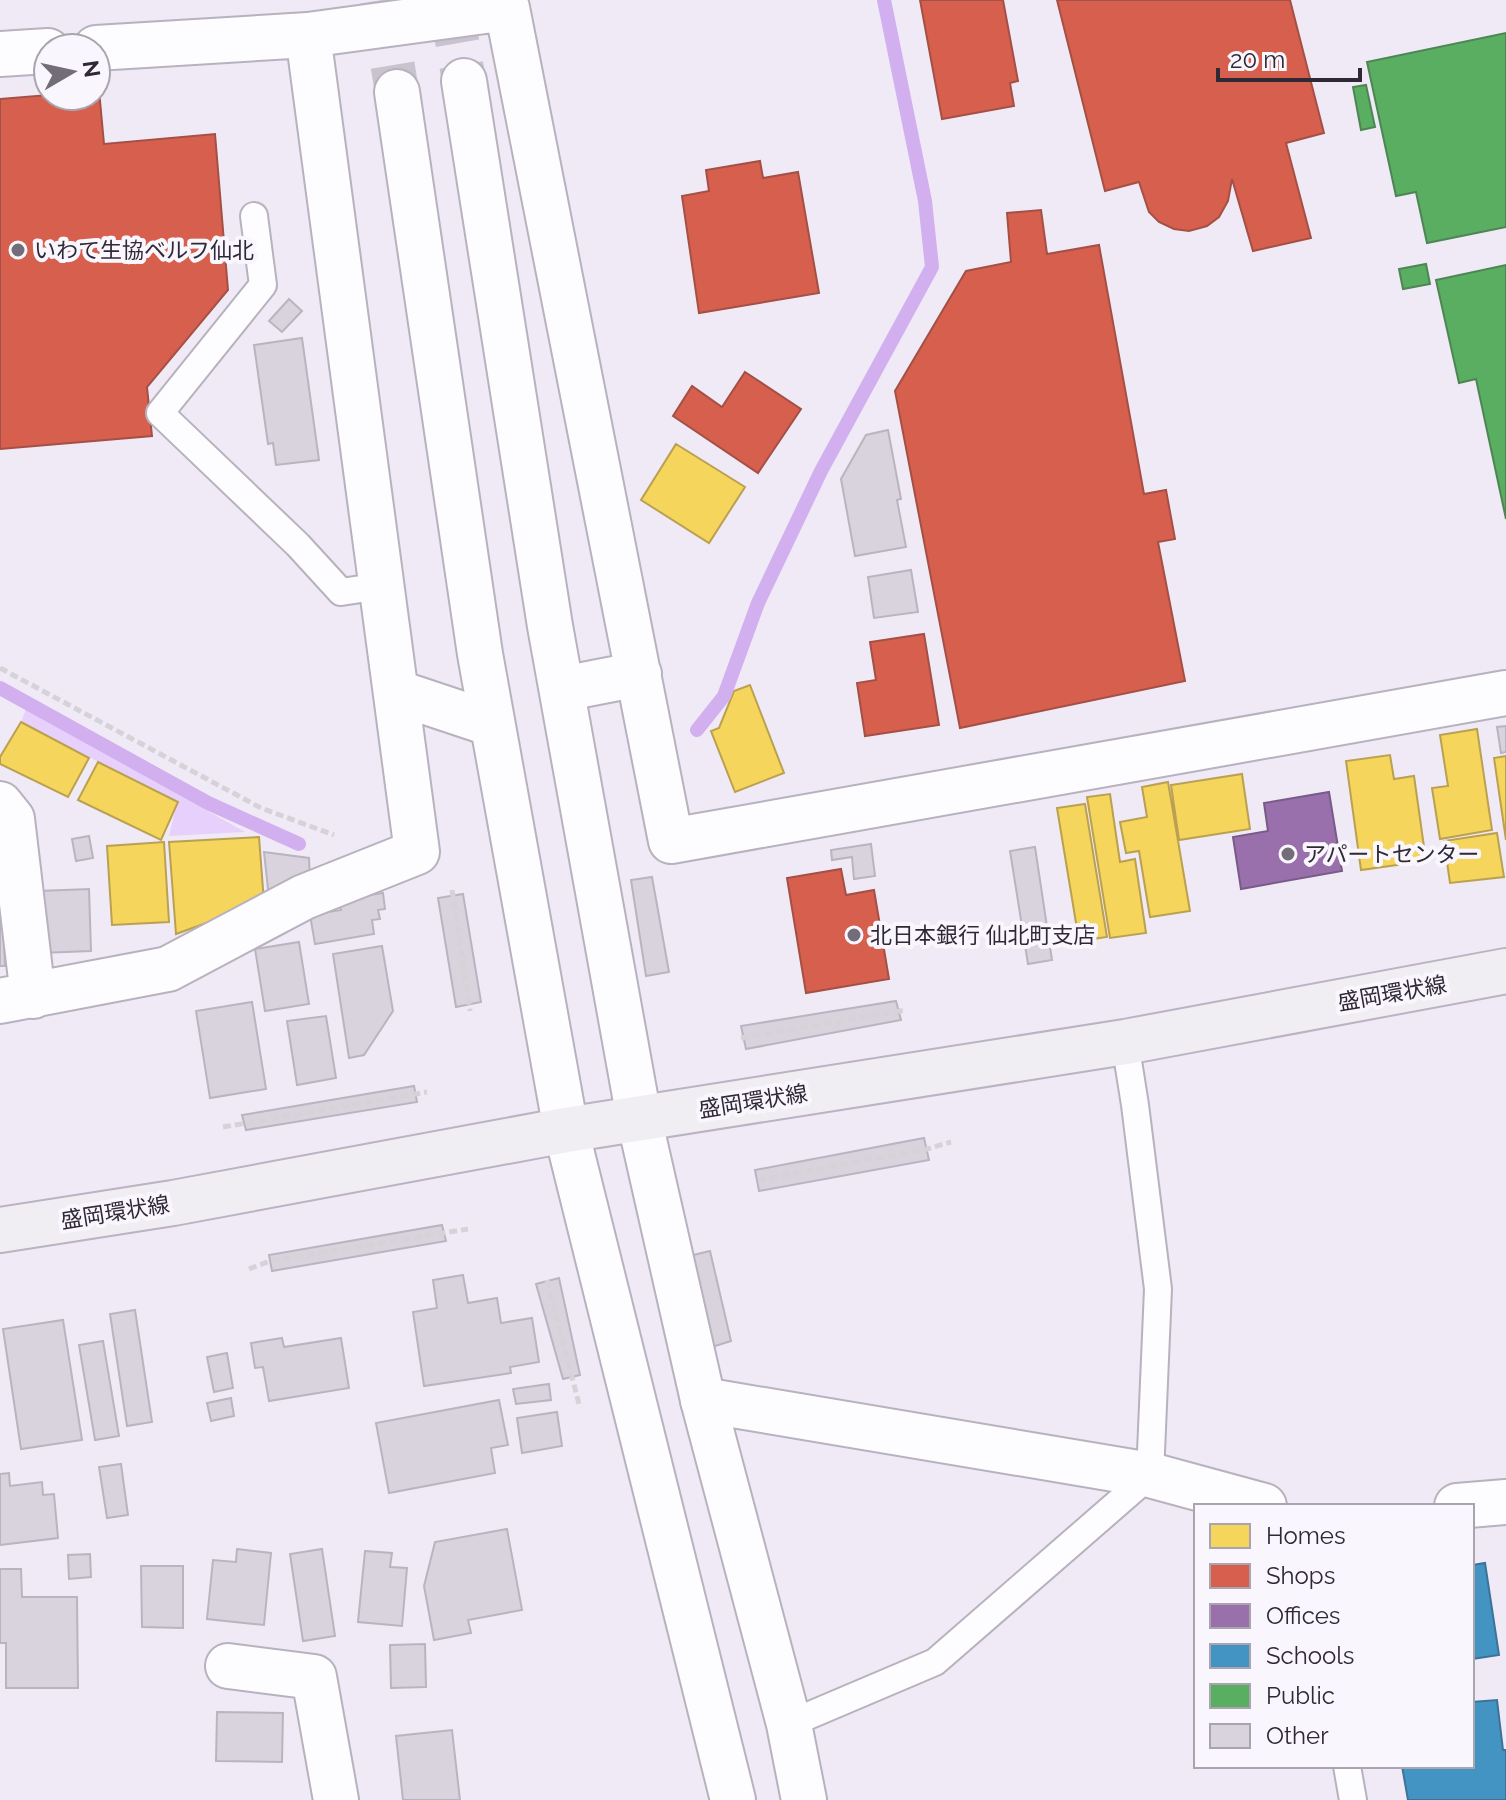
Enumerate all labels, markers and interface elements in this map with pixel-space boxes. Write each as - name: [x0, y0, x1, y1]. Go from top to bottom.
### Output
- north arrow: [32, 32, 112, 112]
- scale bar: [1218, 32, 1360, 82]
- text: 20 m: [1230, 45, 1285, 74]
- text: N: [78, 59, 106, 79]
- place label: いわて生協ベルフ仙北: [34, 237, 254, 263]
- marker: いわて生協ベルフ仙北: [9, 241, 27, 259]
- place label: アパートセンター: [1304, 841, 1480, 867]
- marker: アパートセンター: [1279, 845, 1297, 863]
- place label: 北日本銀行 仙北町支店: [870, 922, 1096, 948]
- marker: 北日本銀行 仙北町支店: [845, 926, 863, 944]
- street label: 盛岡環状線: [1336, 971, 1448, 1015]
- street label: 盛岡環状線: [697, 1080, 809, 1122]
- street label: 盛岡環状線: [59, 1191, 171, 1233]
- legend: [1194, 1504, 1474, 1768]
- text: Homes: [1266, 1521, 1346, 1550]
- text: Shops: [1266, 1561, 1335, 1590]
- text: Offices: [1266, 1601, 1340, 1630]
- text: Schools: [1266, 1641, 1354, 1670]
- text: Public: [1266, 1681, 1335, 1710]
- text: Other: [1266, 1721, 1329, 1750]

